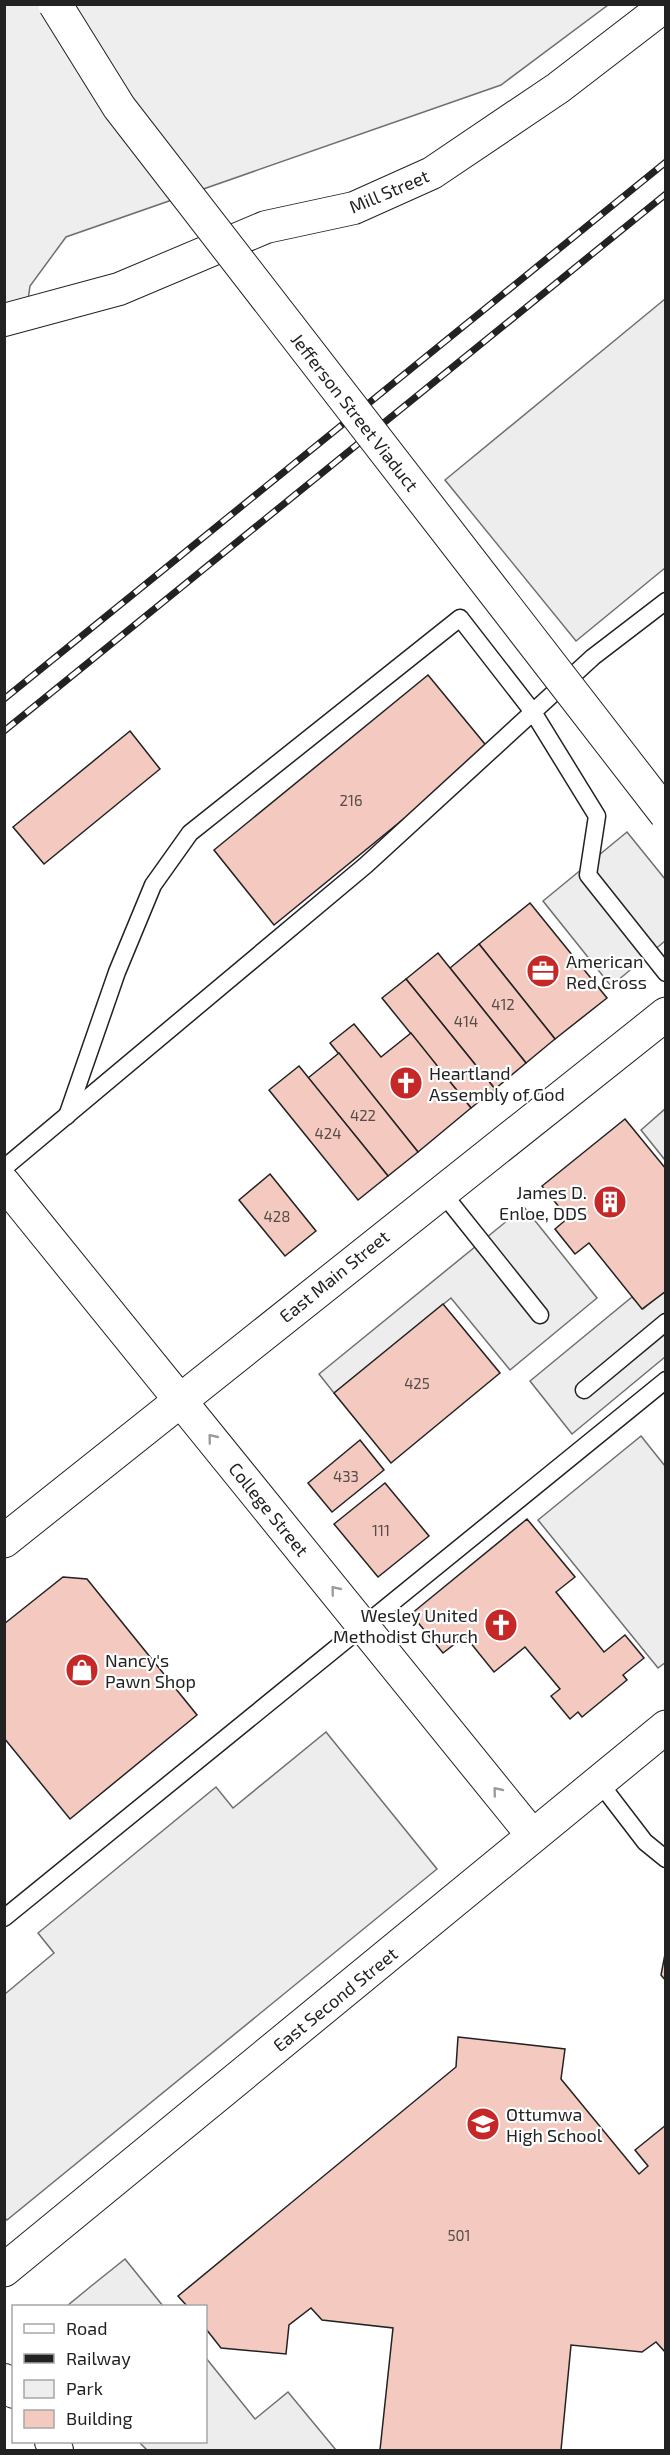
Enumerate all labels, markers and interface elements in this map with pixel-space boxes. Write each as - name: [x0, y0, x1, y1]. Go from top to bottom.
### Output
- street label: Mill Street: [346, 164, 432, 218]
- street label: Jefferson Street Viaduct: [287, 329, 424, 495]
- house number: 216: [340, 791, 362, 809]
- place label: American Red Cross: [566, 950, 647, 993]
- office icon: American Red Cross: [525, 953, 561, 989]
- house number: 412: [491, 995, 515, 1013]
- house number: 414: [454, 1012, 478, 1030]
- place label: Heartland Assembly of God: [429, 1062, 565, 1105]
- church icon: Heartland Assembly of God: [388, 1065, 424, 1101]
- house number: 422: [350, 1106, 376, 1124]
- house number: 424: [315, 1124, 341, 1142]
- place label: James D. Enloe, DDS: [499, 1181, 587, 1224]
- building icon: James D. Enloe, DDS: [592, 1184, 628, 1220]
- house number: 428: [264, 1207, 290, 1225]
- street label: East Main Street: [275, 1225, 393, 1327]
- house number: 425: [404, 1374, 430, 1392]
- one-way arrow: [209, 1434, 220, 1445]
- street label: College Street: [224, 1458, 314, 1561]
- house number: 433: [333, 1467, 359, 1485]
- house number: 111: [372, 1521, 390, 1539]
- one-way arrow: [331, 1586, 342, 1597]
- place label: Wesley United Methodist Church: [333, 1604, 478, 1647]
- church icon: Wesley United Methodist Church: [483, 1607, 519, 1643]
- place label: Nancy's Pawn Shop: [105, 1649, 196, 1692]
- shop icon: Nancy's Pawn Shop: [64, 1652, 100, 1688]
- one-way arrow: [493, 1786, 504, 1797]
- street label: East Second Street: [268, 1942, 402, 2056]
- place label: Ottumwa High School: [506, 2103, 603, 2146]
- school or university icon: Ottumwa High School: [465, 2106, 501, 2142]
- house number: 501: [447, 2226, 471, 2244]
- legend: [12, 2305, 207, 2443]
- text: Road: [66, 2317, 107, 2339]
- text: Railway: [66, 2347, 131, 2369]
- text: Park: [66, 2377, 103, 2399]
- text: Building: [66, 2407, 133, 2429]

